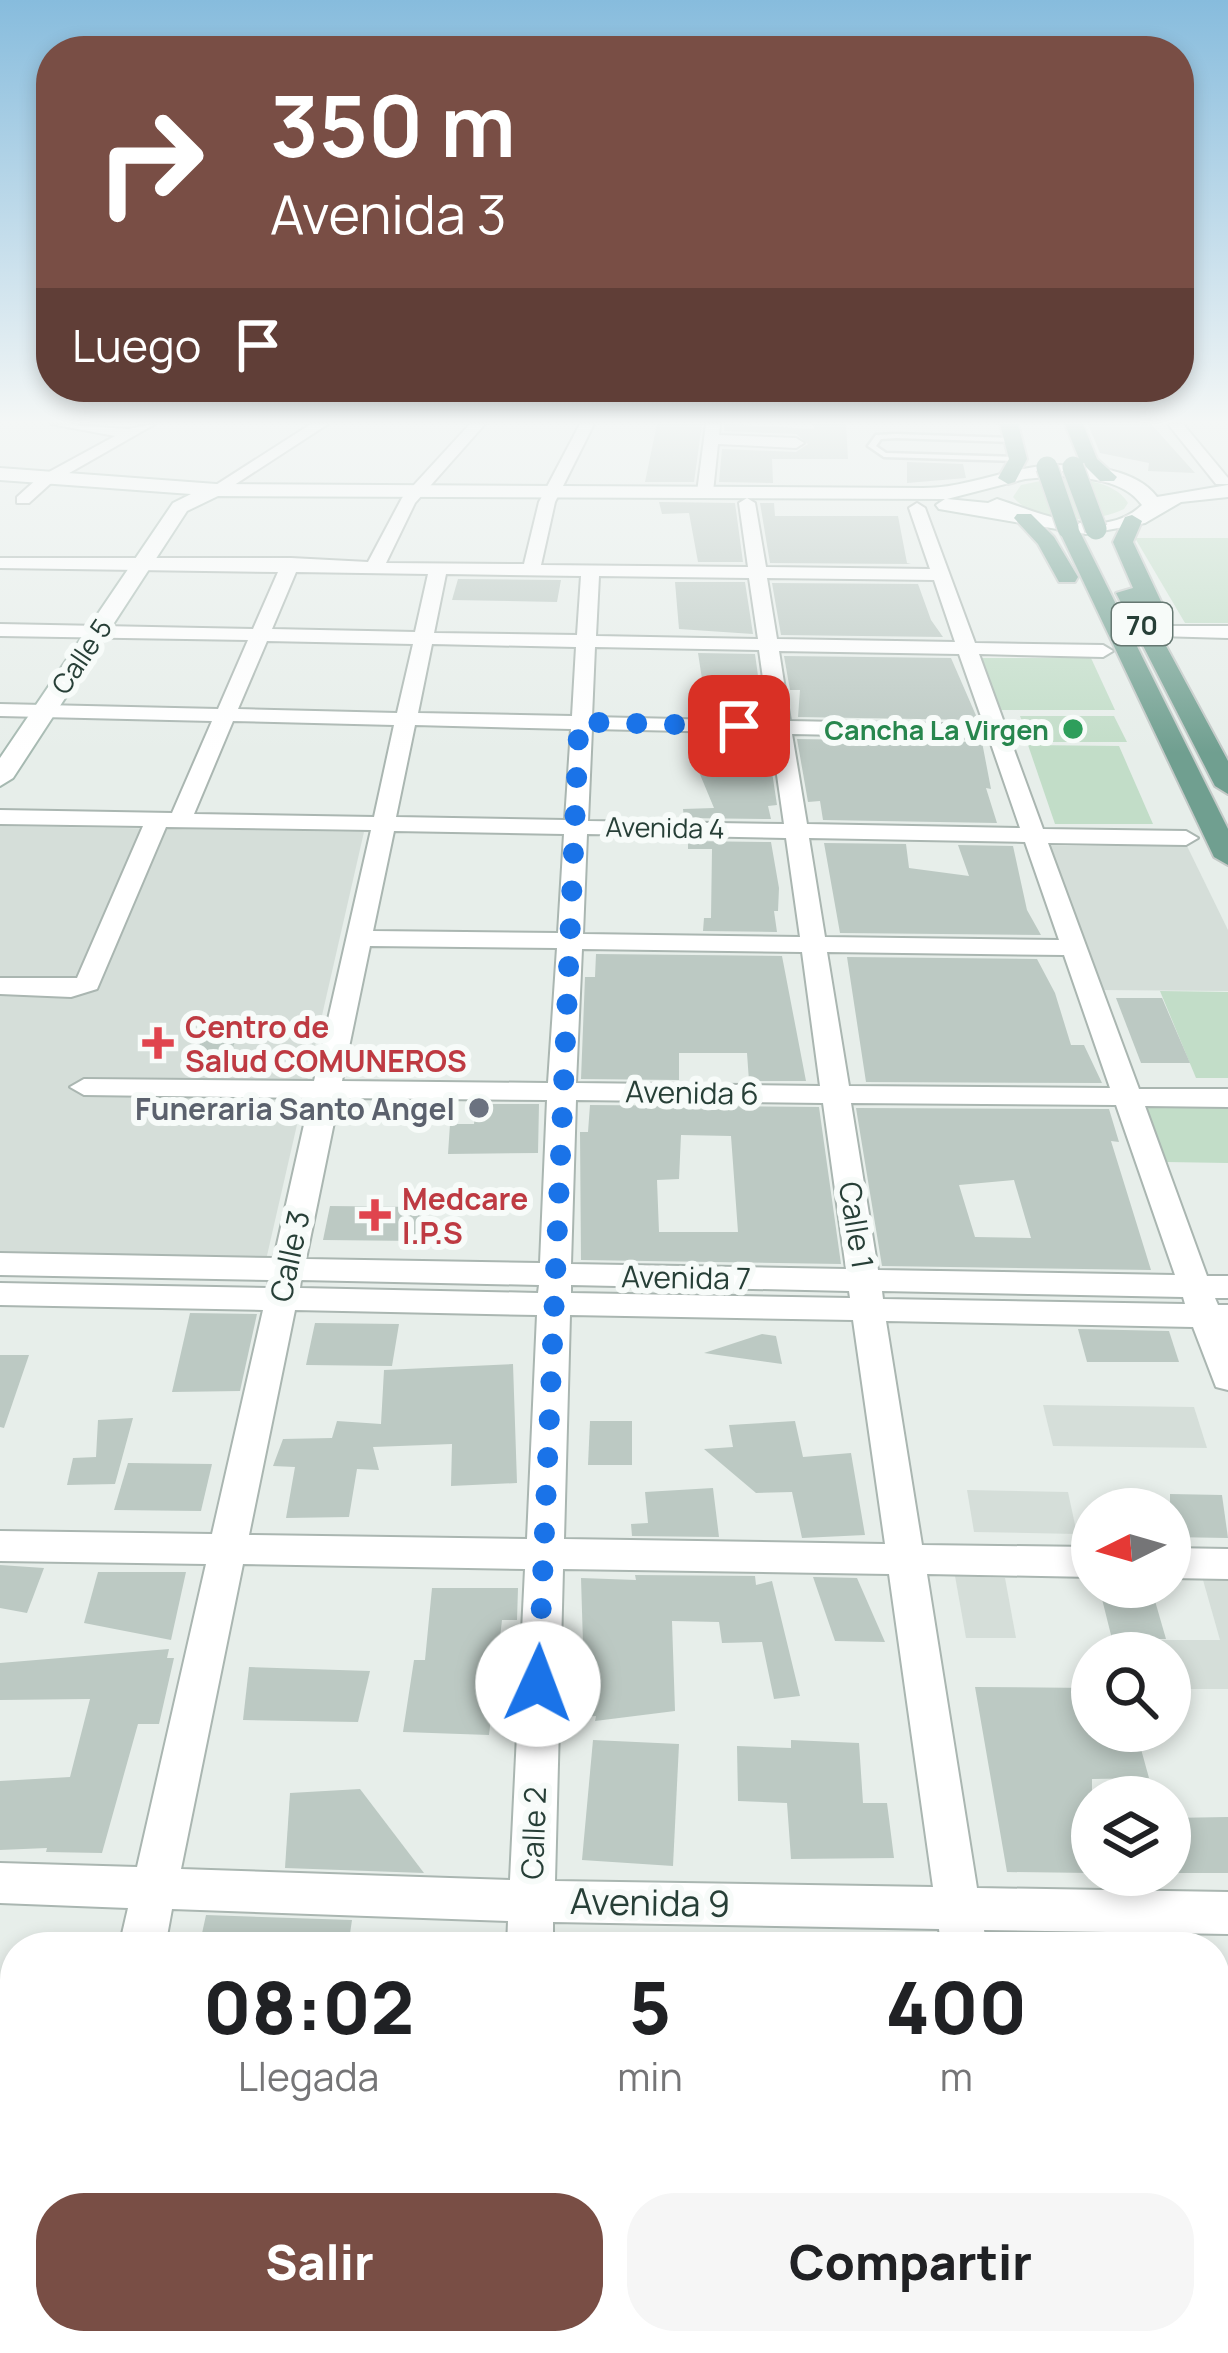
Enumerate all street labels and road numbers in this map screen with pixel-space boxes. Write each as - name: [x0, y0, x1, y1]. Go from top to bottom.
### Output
- road number: 70: [1112, 603, 1172, 645]
- street label: Calle 5: [42, 611, 120, 701]
- street label: Avenida 4: [605, 807, 725, 847]
- street label: Avenida 6: [625, 1070, 759, 1114]
- street label: Calle 1: [830, 1179, 884, 1271]
- street label: Calle 3: [259, 1207, 319, 1305]
- street label: Avenida 7: [621, 1255, 751, 1299]
- street label: Calle 2: [511, 1786, 555, 1880]
- street label: Avenida 9: [570, 1876, 730, 1928]

